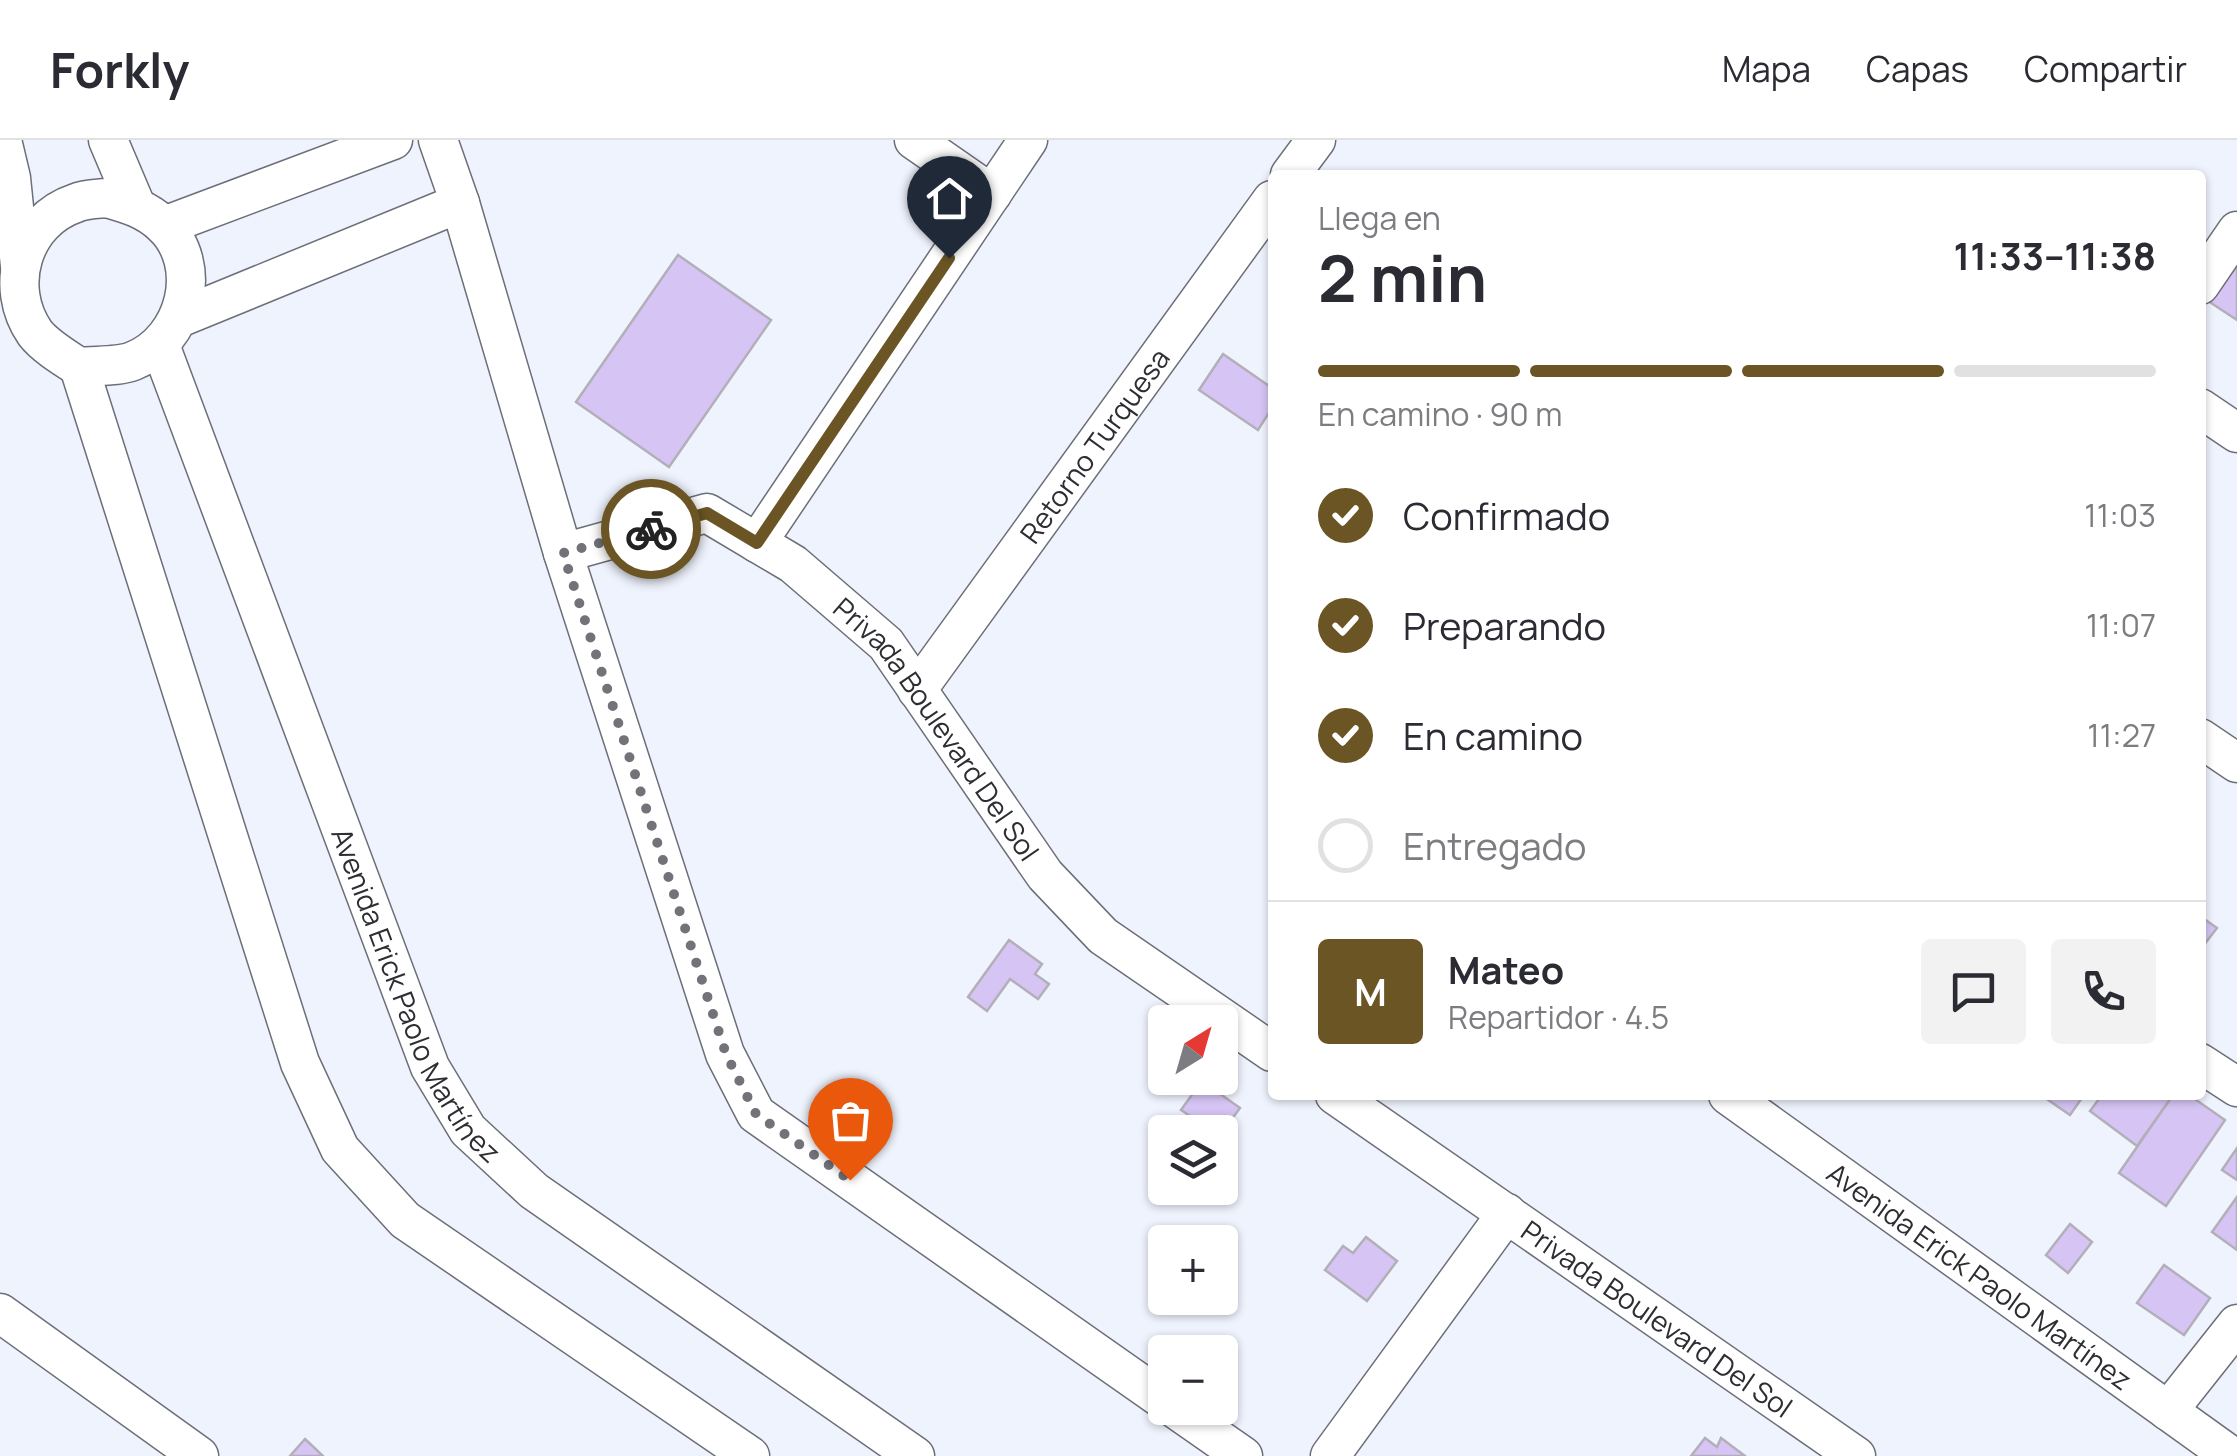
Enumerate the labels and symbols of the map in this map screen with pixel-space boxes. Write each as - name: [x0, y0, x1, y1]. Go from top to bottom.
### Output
- pin: [907, 156, 992, 259]
- street label: Retorno Turquesa: [1011, 340, 1178, 551]
- courier: [601, 479, 701, 579]
- street label: Privada Boulevard Del Sol: [826, 589, 1048, 868]
- street label: Avenida Erick Paolo Martínez: [323, 822, 509, 1170]
- north arrow: [1148, 1005, 1238, 1095]
- pin: [808, 1078, 893, 1181]
- street label: Avenida Erick Paolo Martínez: [1820, 1153, 2140, 1398]
- street label: Privada Boulevard Del Sol: [1514, 1211, 1800, 1425]

